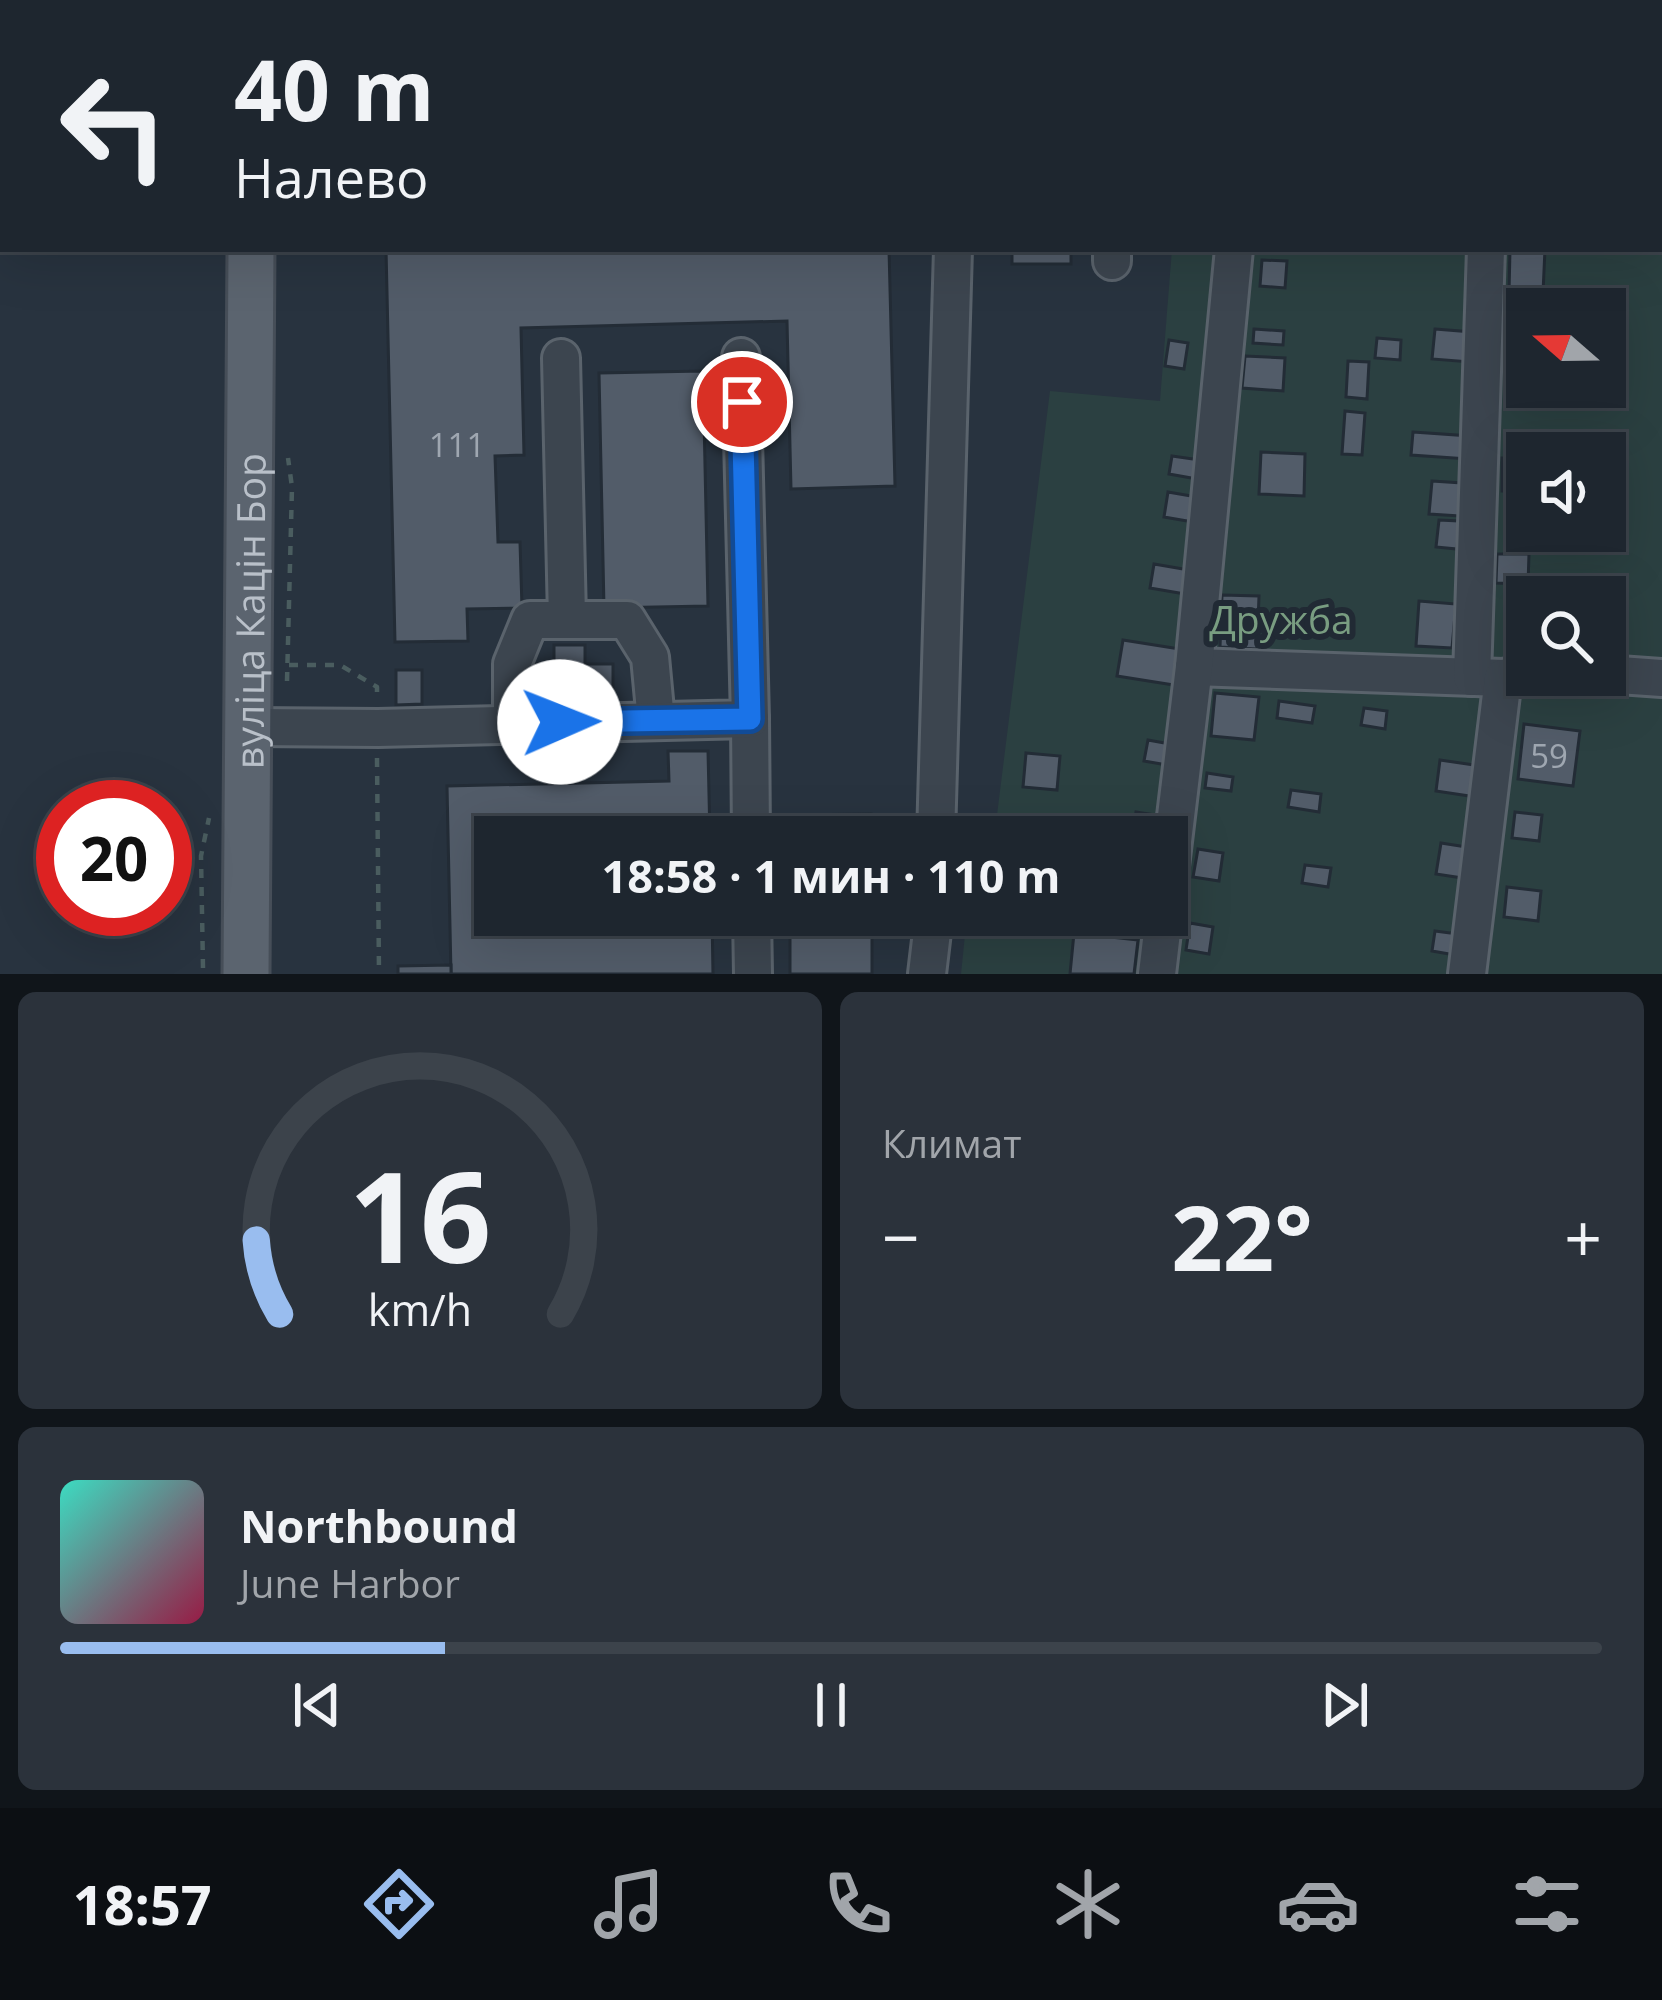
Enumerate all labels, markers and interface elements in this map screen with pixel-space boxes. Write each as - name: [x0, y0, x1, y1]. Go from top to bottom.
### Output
- text: 40 m: [234, 31, 434, 146]
- icon: left: [36, 48, 192, 204]
- text: Налево: [234, 140, 429, 214]
- north arrow: [1506, 288, 1626, 408]
- map controls: [1506, 288, 1626, 696]
- pin: [691, 351, 793, 453]
- icon: arrive: [709, 369, 775, 435]
- house number: 111: [429, 422, 485, 467]
- button: sound: [1506, 432, 1626, 552]
- street label: вуліца Кацін Бор: [221, 453, 276, 769]
- button: search: [1506, 576, 1626, 696]
- park label: Дружба: [1209, 592, 1353, 645]
- position arrow: [497, 659, 623, 785]
- house number: 59: [1530, 733, 1568, 778]
- speed limit sign: 20: [36, 780, 192, 936]
- text: 18:58 · 1 мин · 110 m: [602, 845, 1060, 906]
- text: Климат: [882, 1116, 1022, 1169]
- text: 16: [349, 1130, 491, 1300]
- text: 22°: [1171, 1175, 1313, 1297]
- text: −: [882, 1191, 920, 1281]
- text: +: [1564, 1191, 1602, 1281]
- text: km/h: [368, 1279, 472, 1338]
- text: Northbound: [240, 1495, 518, 1556]
- text: June Harbor: [240, 1556, 460, 1609]
- icon: previous: [284, 1672, 350, 1738]
- icon: pause: [798, 1672, 864, 1738]
- icon: next: [1312, 1672, 1378, 1738]
- icon: directions: [357, 1862, 441, 1946]
- icon: music: [587, 1862, 671, 1946]
- icon: phone: [816, 1862, 900, 1946]
- icon: climate: [1046, 1862, 1130, 1946]
- icon: car: [1276, 1862, 1360, 1946]
- icon: filters: [1505, 1862, 1589, 1946]
- text: 18:57: [73, 1867, 212, 1941]

